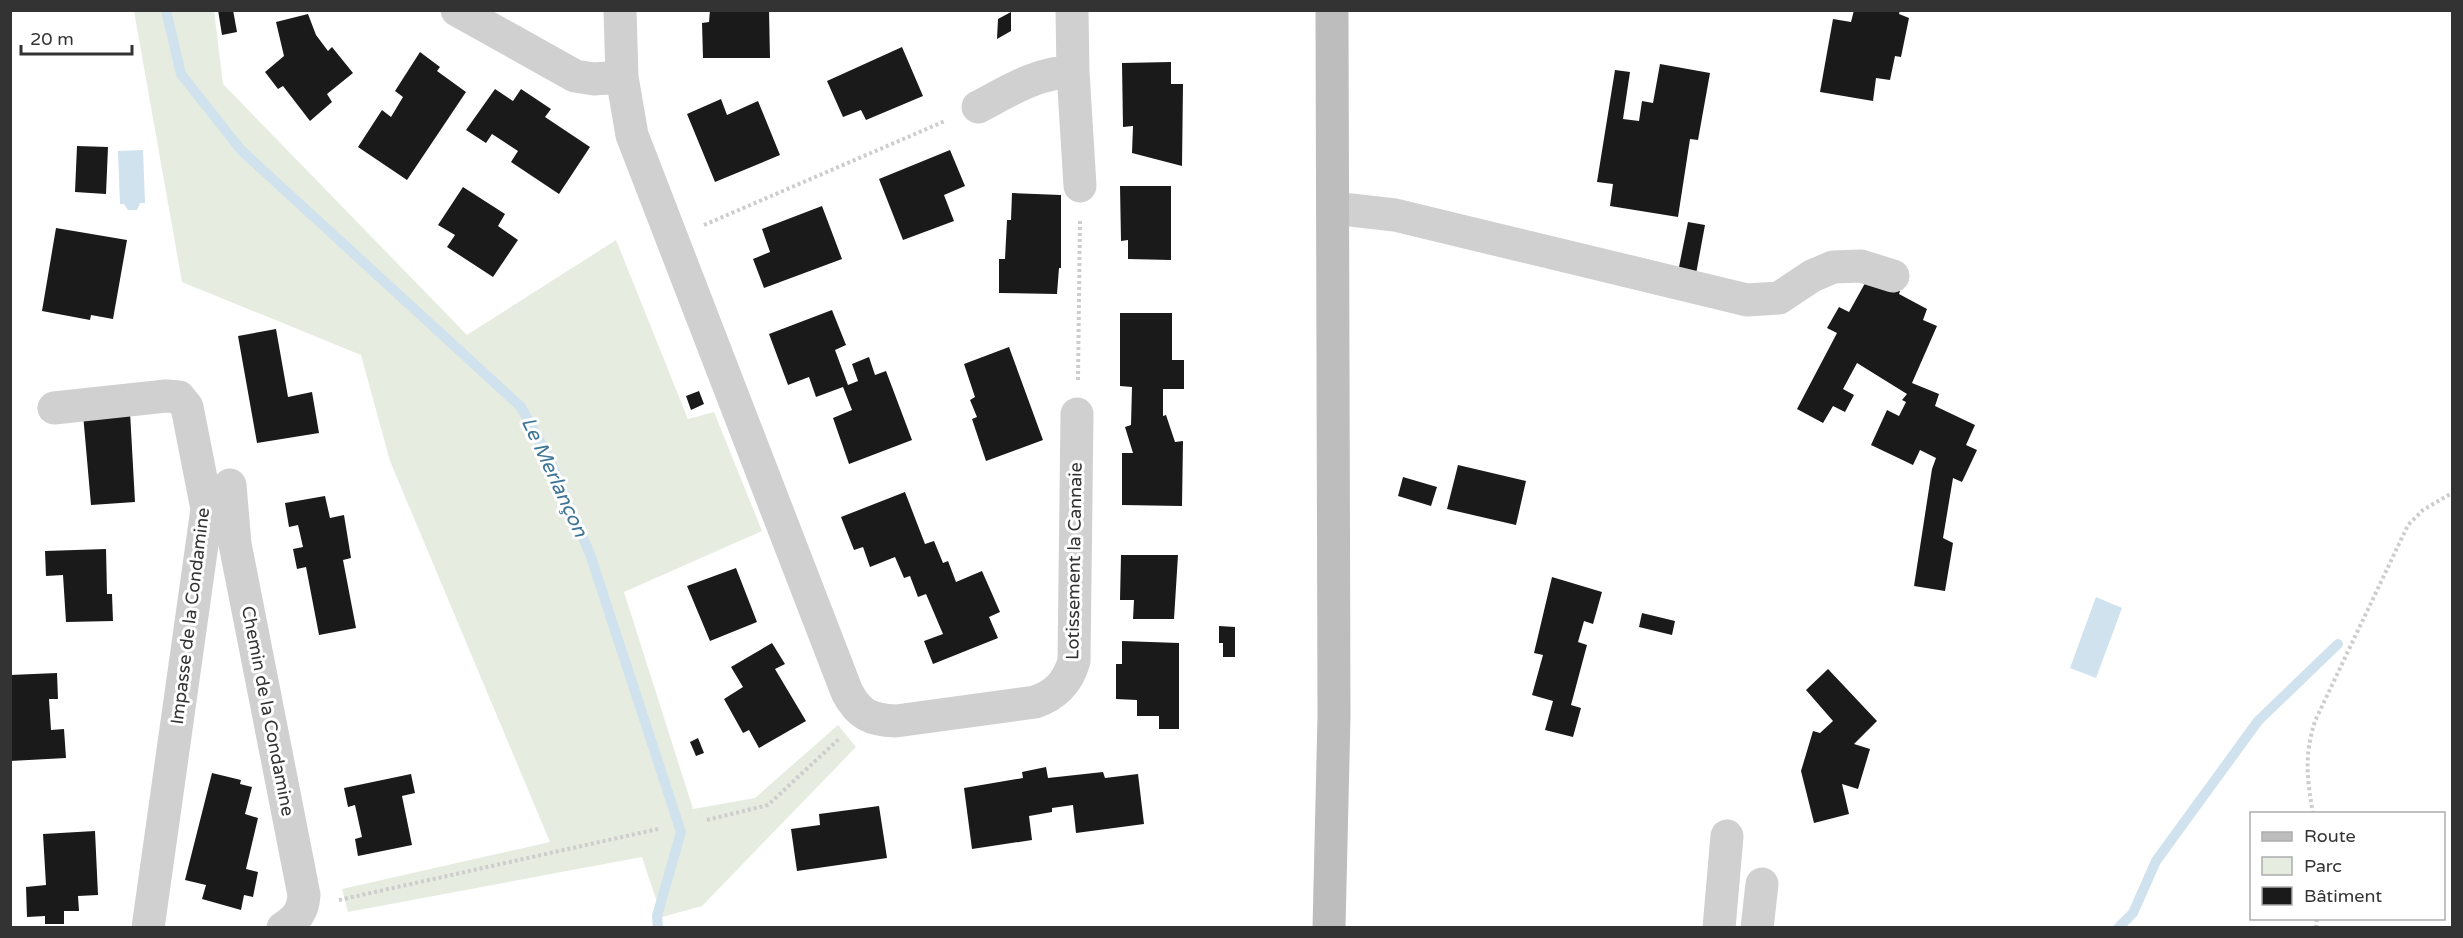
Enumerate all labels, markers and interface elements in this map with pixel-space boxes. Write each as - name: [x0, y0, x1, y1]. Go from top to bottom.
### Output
- scale bar: [21, 18, 132, 56]
- text: 20 m: [30, 28, 74, 50]
- water label: Le Merlançon: [516, 413, 593, 541]
- street label: Lotissement la Cannaie: [1061, 462, 1087, 660]
- street label: Impasse de la Condamine: [166, 506, 214, 726]
- street label: Chemin de la Condamine: [237, 604, 299, 818]
- legend: [2250, 812, 2445, 920]
- text: Route: [2304, 825, 2356, 847]
- text: Parc: [2304, 855, 2342, 877]
- text: Bâtiment: [2304, 885, 2382, 907]

